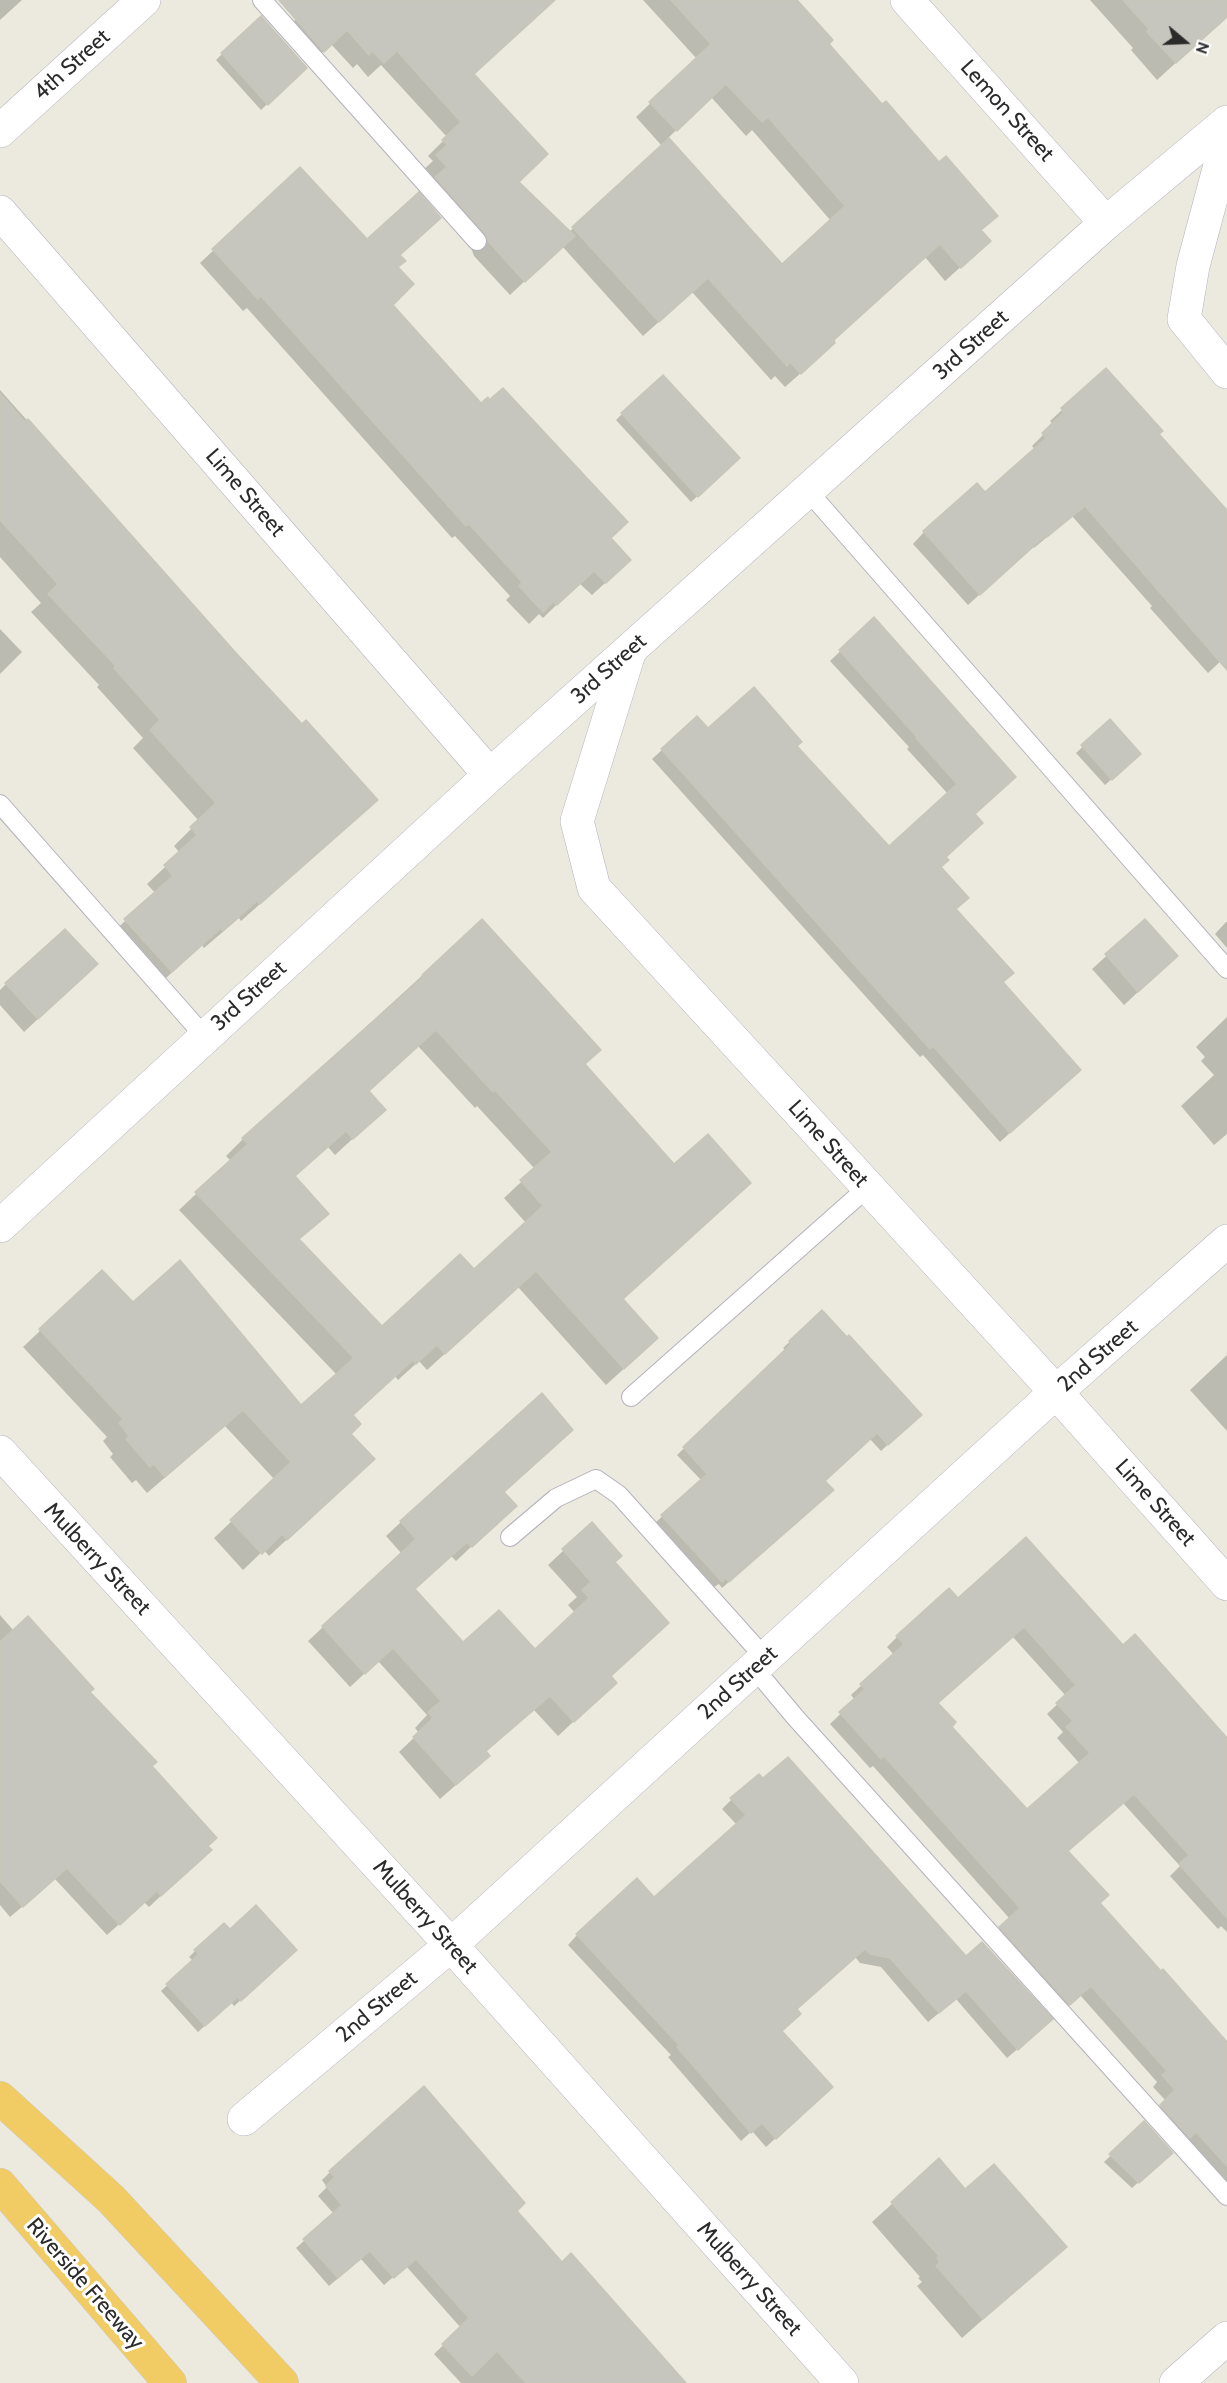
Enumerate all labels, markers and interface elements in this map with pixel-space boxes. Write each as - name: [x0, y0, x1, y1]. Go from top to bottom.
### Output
- north arrow: [1155, 12, 1215, 72]
- street label: 4th Street: [28, 24, 116, 106]
- text: N: [1192, 40, 1213, 56]
- street label: Lemon Street: [955, 55, 1059, 167]
- street label: 3rd Street: [928, 304, 1014, 386]
- street label: Lime Street: [200, 444, 290, 542]
- street label: 3rd Street: [566, 628, 652, 710]
- street label: 3rd Street: [206, 955, 292, 1037]
- street label: Lime Street: [782, 1095, 874, 1193]
- street label: 2nd Street: [1053, 1314, 1143, 1398]
- street label: Lime Street: [1109, 1454, 1201, 1552]
- street label: Mulberry Street: [38, 1497, 156, 1621]
- street label: 2nd Street: [693, 1641, 783, 1725]
- street label: Mulberry Street: [367, 1855, 483, 1979]
- street label: 2nd Street: [331, 1966, 423, 2048]
- street label: Riverside Freeway: [21, 2213, 149, 2355]
- street label: Mulberry Street: [691, 2217, 807, 2341]

